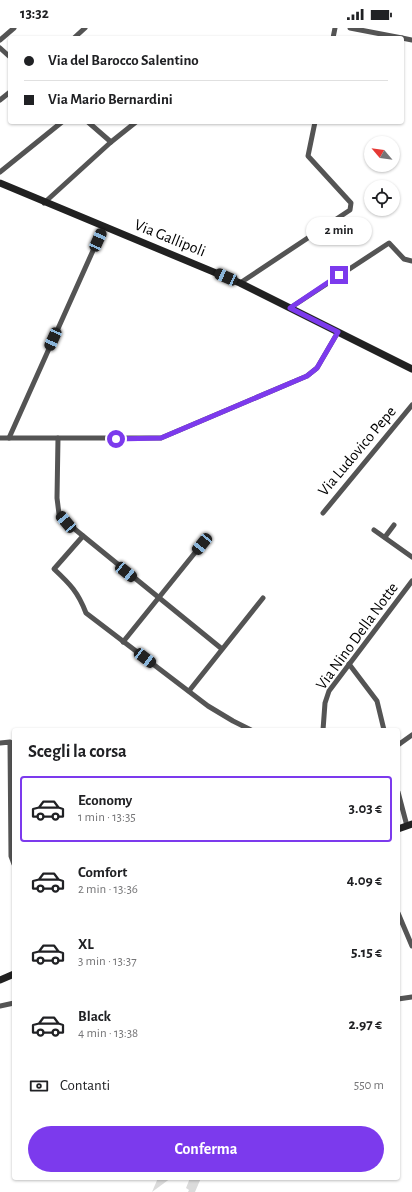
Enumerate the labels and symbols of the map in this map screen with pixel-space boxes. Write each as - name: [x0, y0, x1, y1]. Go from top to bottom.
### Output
- north arrow: [364, 136, 400, 172]
- street label: Via Gallipoli: [132, 216, 208, 260]
- callout: 2 min: [306, 217, 372, 245]
- car: [88, 227, 108, 253]
- route end: [330, 266, 348, 284]
- car: [213, 267, 239, 287]
- car: [43, 326, 63, 352]
- street label: Via Ludovico Pepe: [315, 403, 399, 499]
- route start: [107, 430, 125, 448]
- car: [54, 509, 78, 535]
- car: [190, 531, 214, 557]
- car: [113, 560, 139, 584]
- street label: Via Nino Della Notte: [313, 580, 401, 692]
- car: [132, 646, 158, 670]

